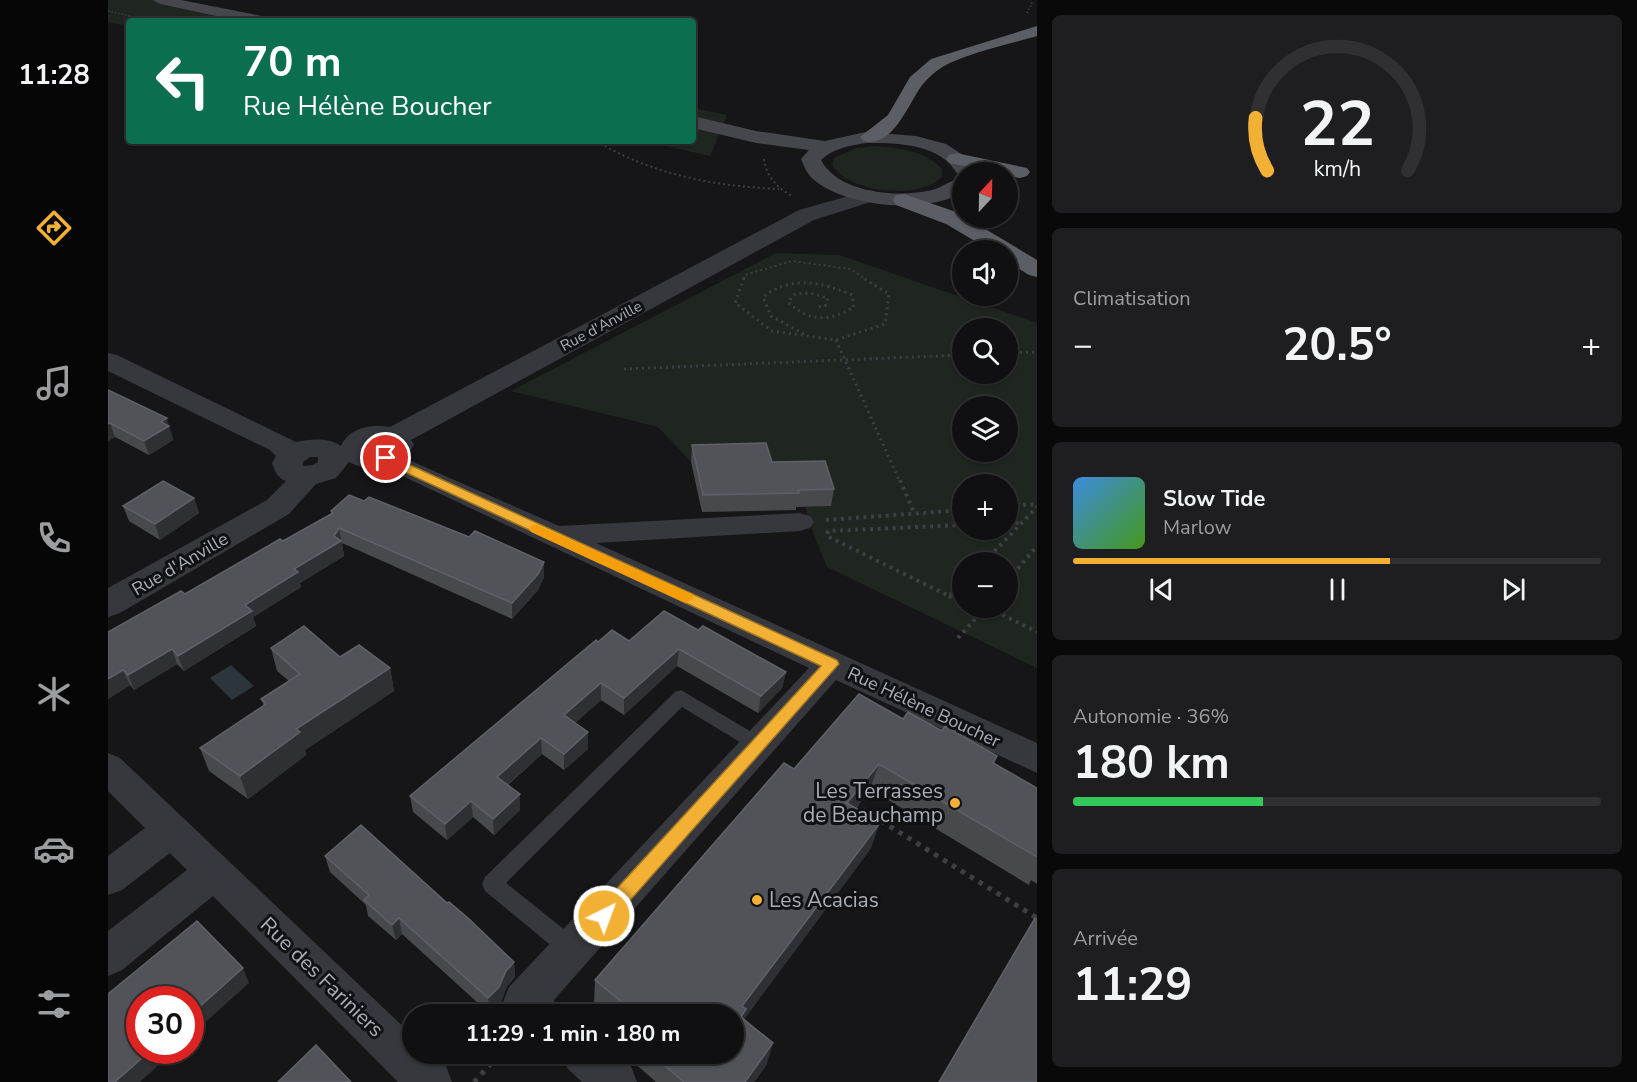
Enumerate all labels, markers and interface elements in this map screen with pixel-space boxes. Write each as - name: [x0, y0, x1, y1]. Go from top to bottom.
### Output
- text: 70 m: [243, 34, 342, 91]
- icon: left: [144, 42, 222, 120]
- text: 11:28: [18, 57, 90, 94]
- text: 22: [1300, 82, 1374, 167]
- text: Rue Hélène Boucher: [243, 88, 492, 125]
- text: km/h: [1313, 155, 1361, 185]
- north arrow: [952, 162, 1018, 228]
- map controls: [952, 162, 1018, 618]
- icon: directions: [33, 207, 75, 249]
- button: sound: [952, 240, 1018, 306]
- text: Climatisation: [1073, 285, 1191, 312]
- street label: Rue d'Anville: [557, 296, 645, 356]
- text: 20.5°: [1282, 315, 1392, 376]
- button: search: [952, 318, 1018, 384]
- text: −: [1073, 323, 1093, 368]
- text: +: [1581, 323, 1601, 368]
- icon: music: [33, 362, 75, 404]
- button: layers: [952, 396, 1018, 462]
- pin: [360, 432, 411, 483]
- icon: arrive: [369, 441, 402, 474]
- button: +: [952, 474, 1018, 540]
- text: Slow Tide: [1163, 484, 1265, 514]
- text: Marlow: [1163, 514, 1231, 541]
- icon: phone: [33, 517, 75, 559]
- street label: Rue d'Anville: [127, 527, 233, 601]
- button: −: [952, 552, 1018, 618]
- icon: previous: [1145, 573, 1178, 606]
- icon: pause: [1321, 573, 1354, 606]
- icon: next: [1497, 573, 1530, 606]
- street label: Rue Hélène Boucher: [844, 661, 1005, 753]
- icon: climate: [33, 673, 75, 715]
- text: Autonomie · 36%: [1073, 703, 1229, 730]
- text: 180 km: [1073, 733, 1230, 794]
- place label: Les Terrasses de Beauchamp: [803, 777, 943, 829]
- marker: Les Terrasses de Beauchamp: [948, 796, 962, 810]
- icon: car: [33, 828, 75, 870]
- position arrow: [572, 884, 636, 948]
- place label: Les Acacias: [769, 886, 879, 914]
- marker: Les Acacias: [750, 893, 764, 907]
- street label: Rue des Fariniers: [254, 911, 390, 1043]
- text: Arrivée: [1073, 925, 1138, 952]
- text: 11:29: [1073, 955, 1192, 1016]
- icon: filters: [33, 983, 75, 1025]
- speed limit sign: 30: [126, 986, 204, 1064]
- text: 11:29 · 1 min · 180 m: [466, 1019, 680, 1049]

